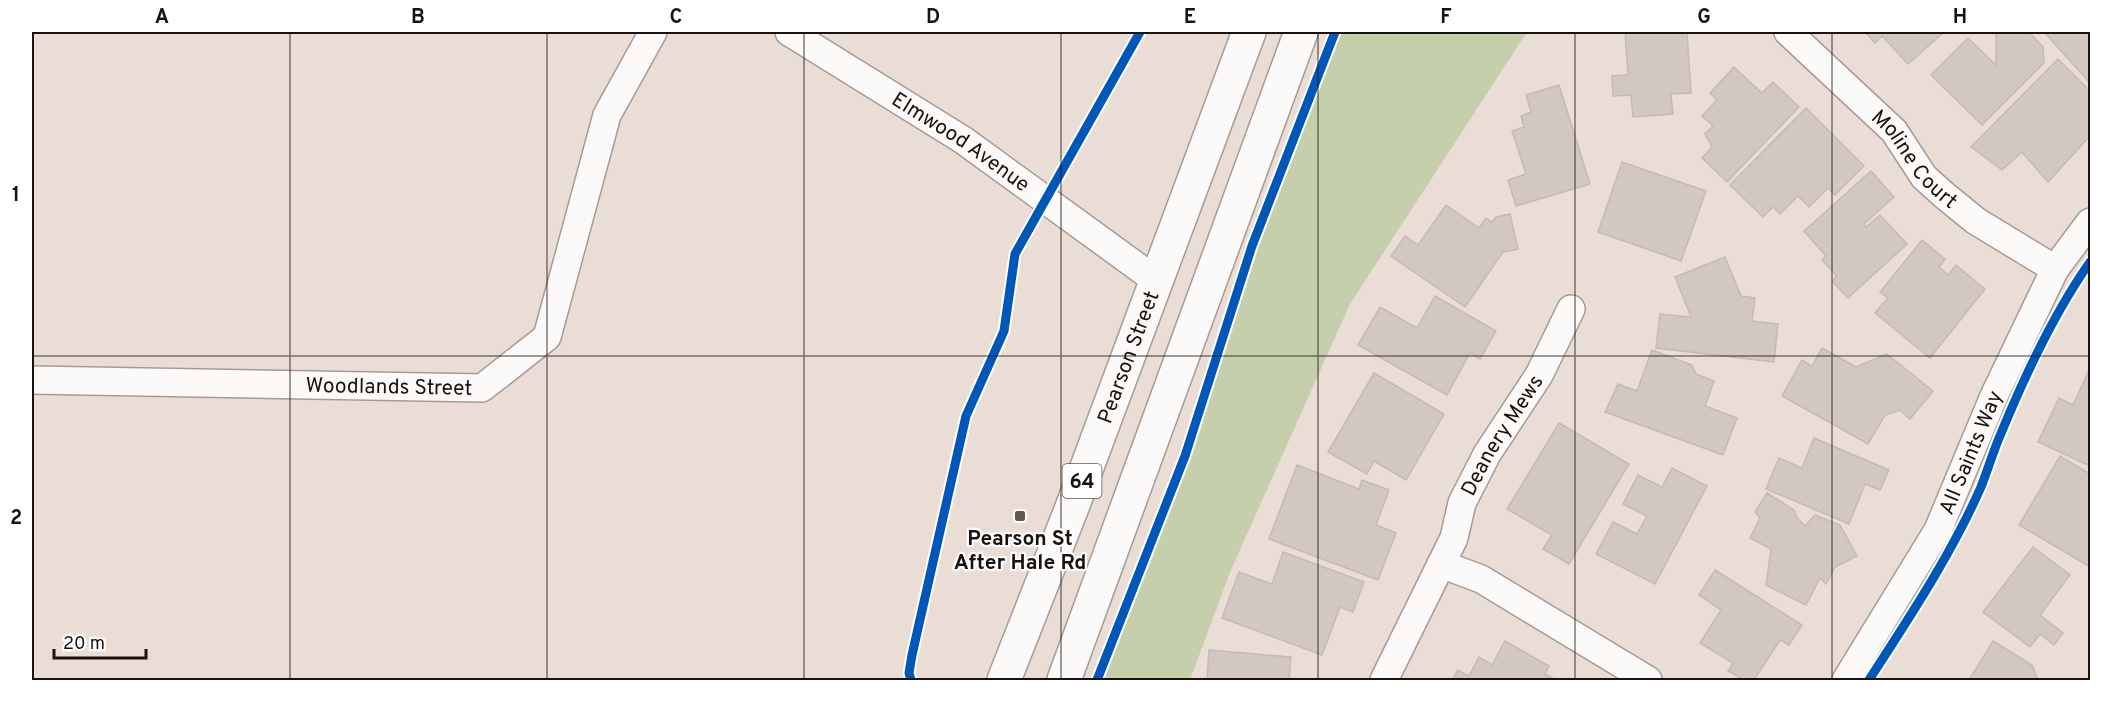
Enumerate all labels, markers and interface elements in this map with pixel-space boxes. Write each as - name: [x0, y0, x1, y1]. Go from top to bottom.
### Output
- text: A: [155, 5, 169, 31]
- text: B: [411, 5, 425, 31]
- text: C: [670, 5, 682, 31]
- text: D: [926, 5, 940, 31]
- text: E: [1184, 5, 1196, 31]
- text: F: [1440, 5, 1452, 31]
- text: G: [1697, 5, 1711, 31]
- text: H: [1953, 5, 1967, 31]
- street label: Elmwood Avenue: [886, 87, 1034, 199]
- street label: Moline Court: [1865, 105, 1962, 215]
- text: 1: [12, 183, 20, 209]
- street label: Pearson Street: [1092, 287, 1166, 428]
- street label: Deanery Mews: [1456, 370, 1550, 501]
- street label: Woodlands Street: [305, 373, 472, 403]
- street label: All Saints Way: [1934, 387, 2010, 519]
- road number: 64: [1062, 464, 1102, 498]
- text: 2: [10, 506, 22, 532]
- marker: Pearson St After Hale Rd: [1013, 509, 1027, 523]
- place label: Pearson St After Hale Rd: [954, 526, 1086, 577]
- scale bar: [54, 622, 146, 660]
- text: 20 m: [63, 633, 105, 656]

